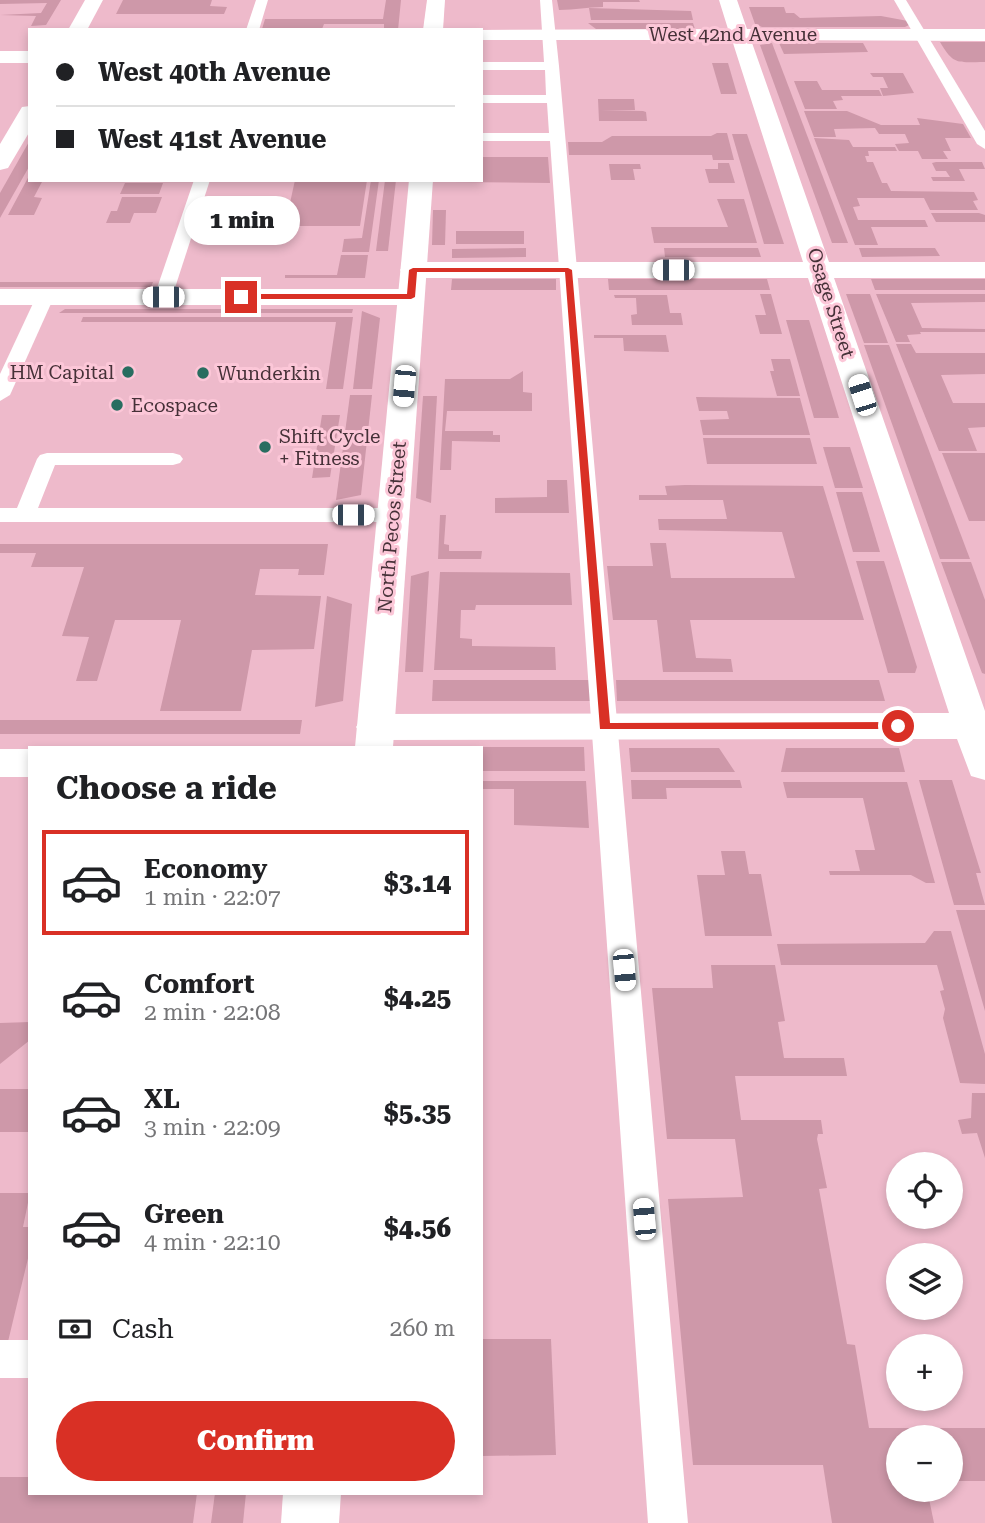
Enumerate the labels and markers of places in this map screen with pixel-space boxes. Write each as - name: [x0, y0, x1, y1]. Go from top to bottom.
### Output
- place label: HM Capital: [10, 361, 114, 384]
- place label: Wunderkin: [217, 362, 321, 385]
- marker: HM Capital: [120, 364, 136, 380]
- marker: Wunderkin: [195, 365, 211, 381]
- place label: Ecospace: [131, 394, 218, 417]
- marker: Ecospace: [109, 397, 125, 413]
- place label: Shift Cycle + Fitness: [279, 425, 380, 470]
- marker: Shift Cycle + Fitness: [257, 439, 273, 455]

